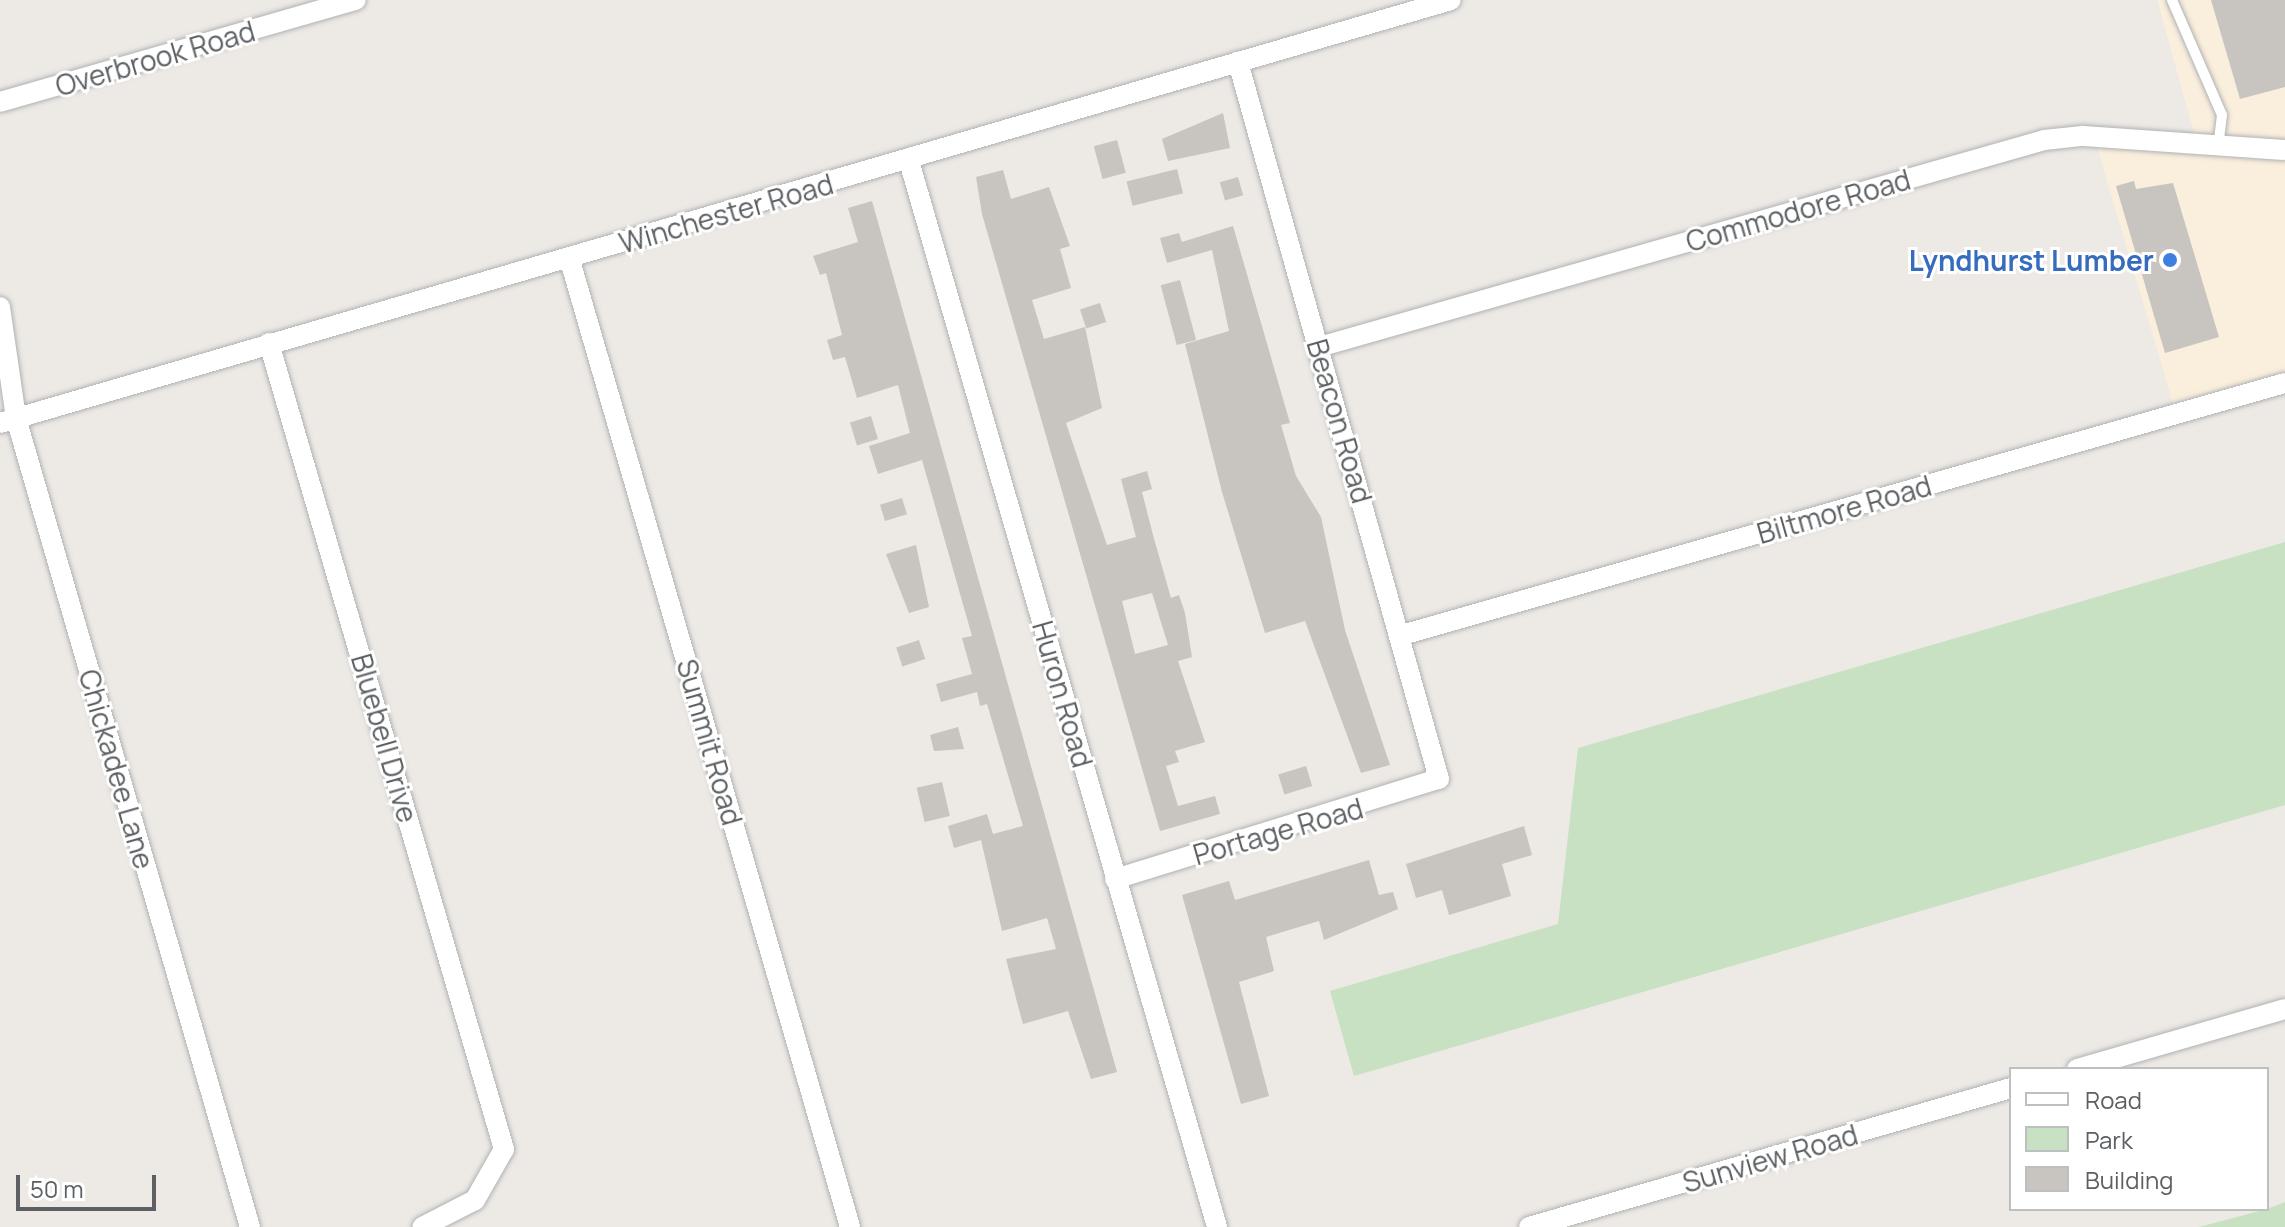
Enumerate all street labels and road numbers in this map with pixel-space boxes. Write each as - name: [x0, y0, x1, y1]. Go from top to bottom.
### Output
- street label: Overbrook Road: [51, 13, 259, 103]
- street label: Commodore Road: [1682, 162, 1914, 258]
- street label: Winchester Road: [615, 166, 837, 260]
- street label: Beacon Road: [1301, 335, 1379, 507]
- street label: Biltmore Road: [1753, 468, 1935, 550]
- street label: Huron Road: [1026, 617, 1100, 771]
- street label: Bluebell Drive: [345, 650, 425, 826]
- street label: Summit Road: [670, 655, 750, 829]
- street label: Chickadee Lane: [72, 665, 162, 873]
- street label: Portage Road: [1189, 791, 1367, 871]
- street label: Sunview Road: [1679, 1117, 1861, 1199]

